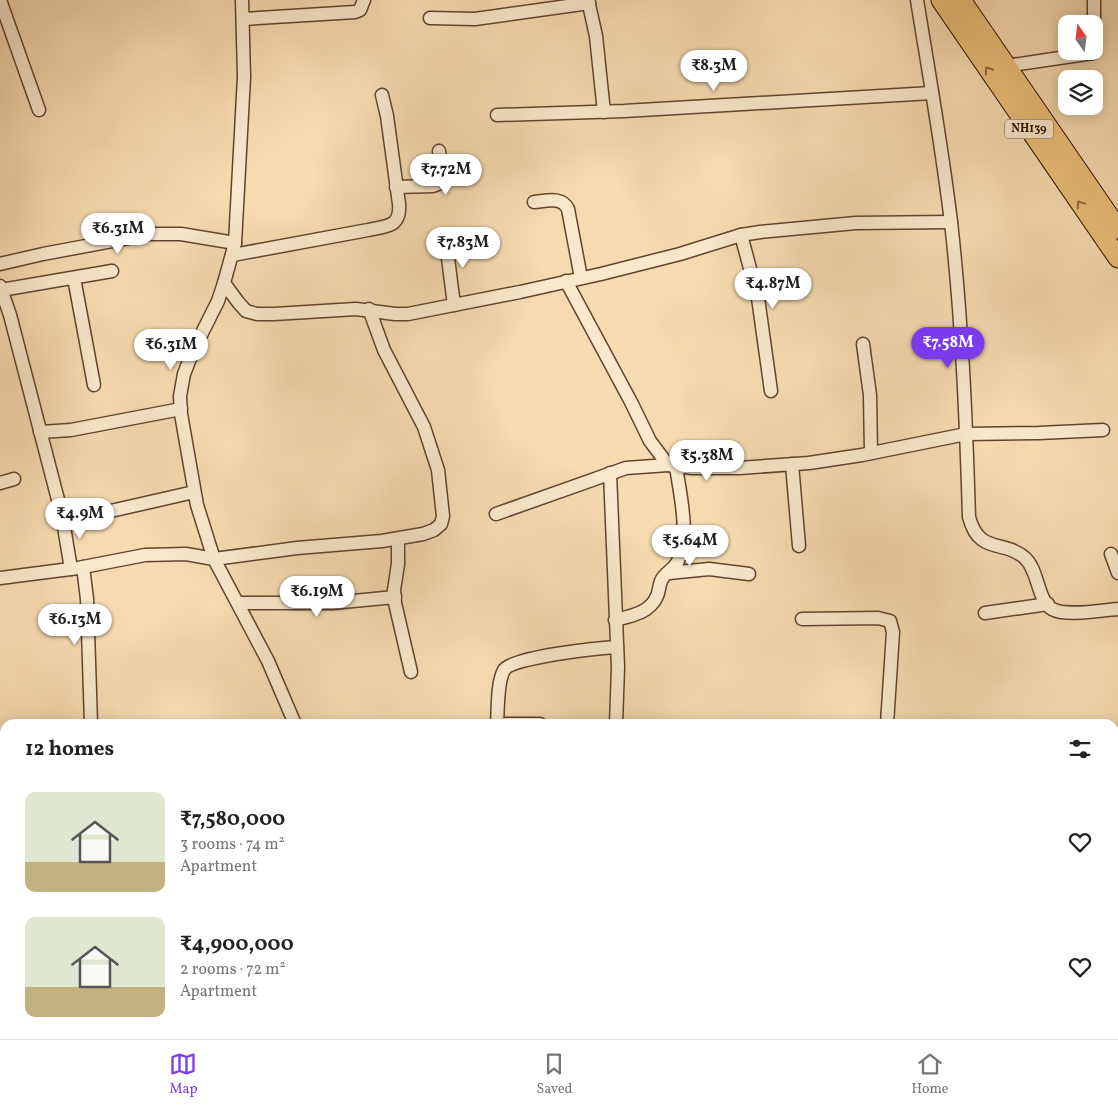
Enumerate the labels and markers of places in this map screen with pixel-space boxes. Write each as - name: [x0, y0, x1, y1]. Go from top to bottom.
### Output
- pin: ₹8.3M: [679, 49, 749, 92]
- pin: ₹7.72M: [405, 154, 487, 196]
- pin: ₹6.31M: [77, 212, 159, 255]
- pin: ₹7.83M: [422, 226, 504, 269]
- pin: ₹4.87M: [732, 268, 814, 310]
- pin: ₹7.58M: [907, 326, 989, 369]
- pin: ₹6.31M: [130, 328, 212, 371]
- pin: ₹5.38M: [666, 440, 748, 482]
- pin: ₹4.9M: [45, 498, 115, 540]
- pin: ₹5.64M: [649, 524, 731, 567]
- pin: ₹6.19M: [276, 576, 358, 618]
- pin: ₹6.13M: [34, 604, 116, 646]

